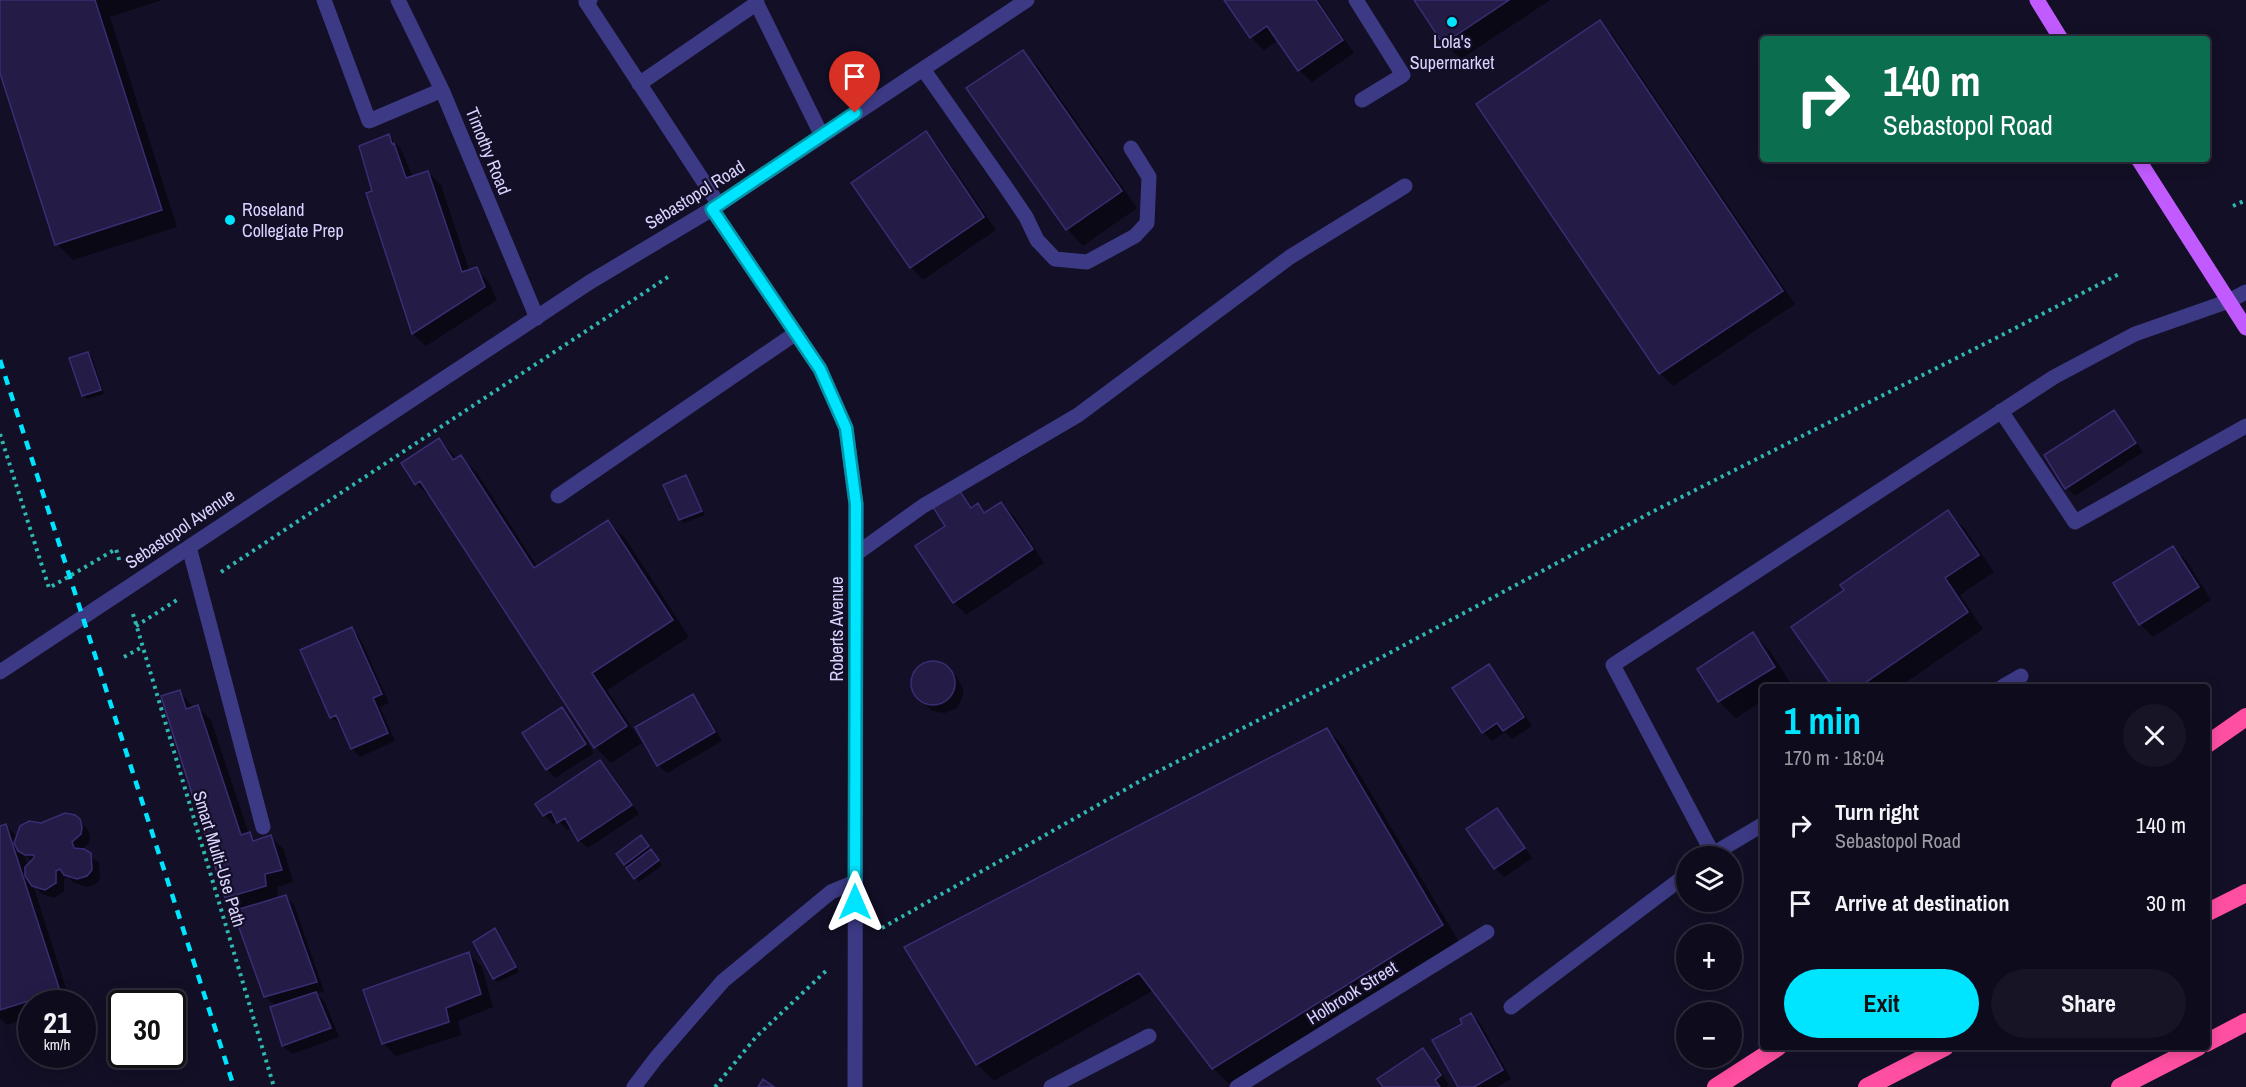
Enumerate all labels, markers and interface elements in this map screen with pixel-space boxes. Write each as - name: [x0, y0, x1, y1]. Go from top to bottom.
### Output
- marker: Lola's Supermarket: [1445, 15, 1459, 29]
- place label: Lola's Supermarket: [1410, 29, 1494, 75]
- pin: [829, 51, 880, 113]
- text: 140 m: [1883, 53, 1981, 109]
- icon: arrive: [838, 60, 871, 93]
- icon: right: [1784, 60, 1862, 138]
- street label: Timothy Road: [460, 103, 517, 198]
- text: Sebastopol Road: [1883, 107, 2053, 143]
- street label: Sebastopol Road: [640, 154, 749, 235]
- place label: Roseland Collegiate Prep: [242, 197, 344, 243]
- marker: Roseland Collegiate Prep: [223, 213, 237, 227]
- street label: Sebastopol Avenue: [120, 483, 239, 574]
- street label: Roberts Avenue: [824, 577, 849, 681]
- text: 1 min: [1784, 697, 1861, 745]
- button: close: [2123, 704, 2186, 767]
- text: 170 m · 18:04: [1784, 744, 1884, 771]
- street label: Smart Multi-Use Path: [187, 788, 252, 930]
- text: Turn right: [1835, 797, 1919, 827]
- icon: right: [1784, 809, 1817, 842]
- text: 140 m: [2136, 810, 2186, 840]
- text: Sebastopol Road: [1835, 827, 1961, 854]
- map controls: [1676, 846, 1742, 1068]
- button: layers: [1676, 846, 1742, 912]
- position arrow: [823, 870, 887, 934]
- icon: arrive: [1784, 887, 1817, 920]
- text: Arrive at destination: [1835, 888, 2009, 918]
- text: 30 m: [2146, 888, 2186, 918]
- button: +: [1676, 924, 1742, 990]
- street label: Holbrook Street: [1302, 955, 1402, 1030]
- button: Exit: [1784, 969, 1979, 1038]
- button: Share: [1991, 969, 2186, 1038]
- speed limit sign: 30: [108, 990, 186, 1068]
- text: 21: [43, 1002, 71, 1042]
- button: −: [1676, 1002, 1742, 1068]
- text: km/h: [44, 1034, 70, 1055]

